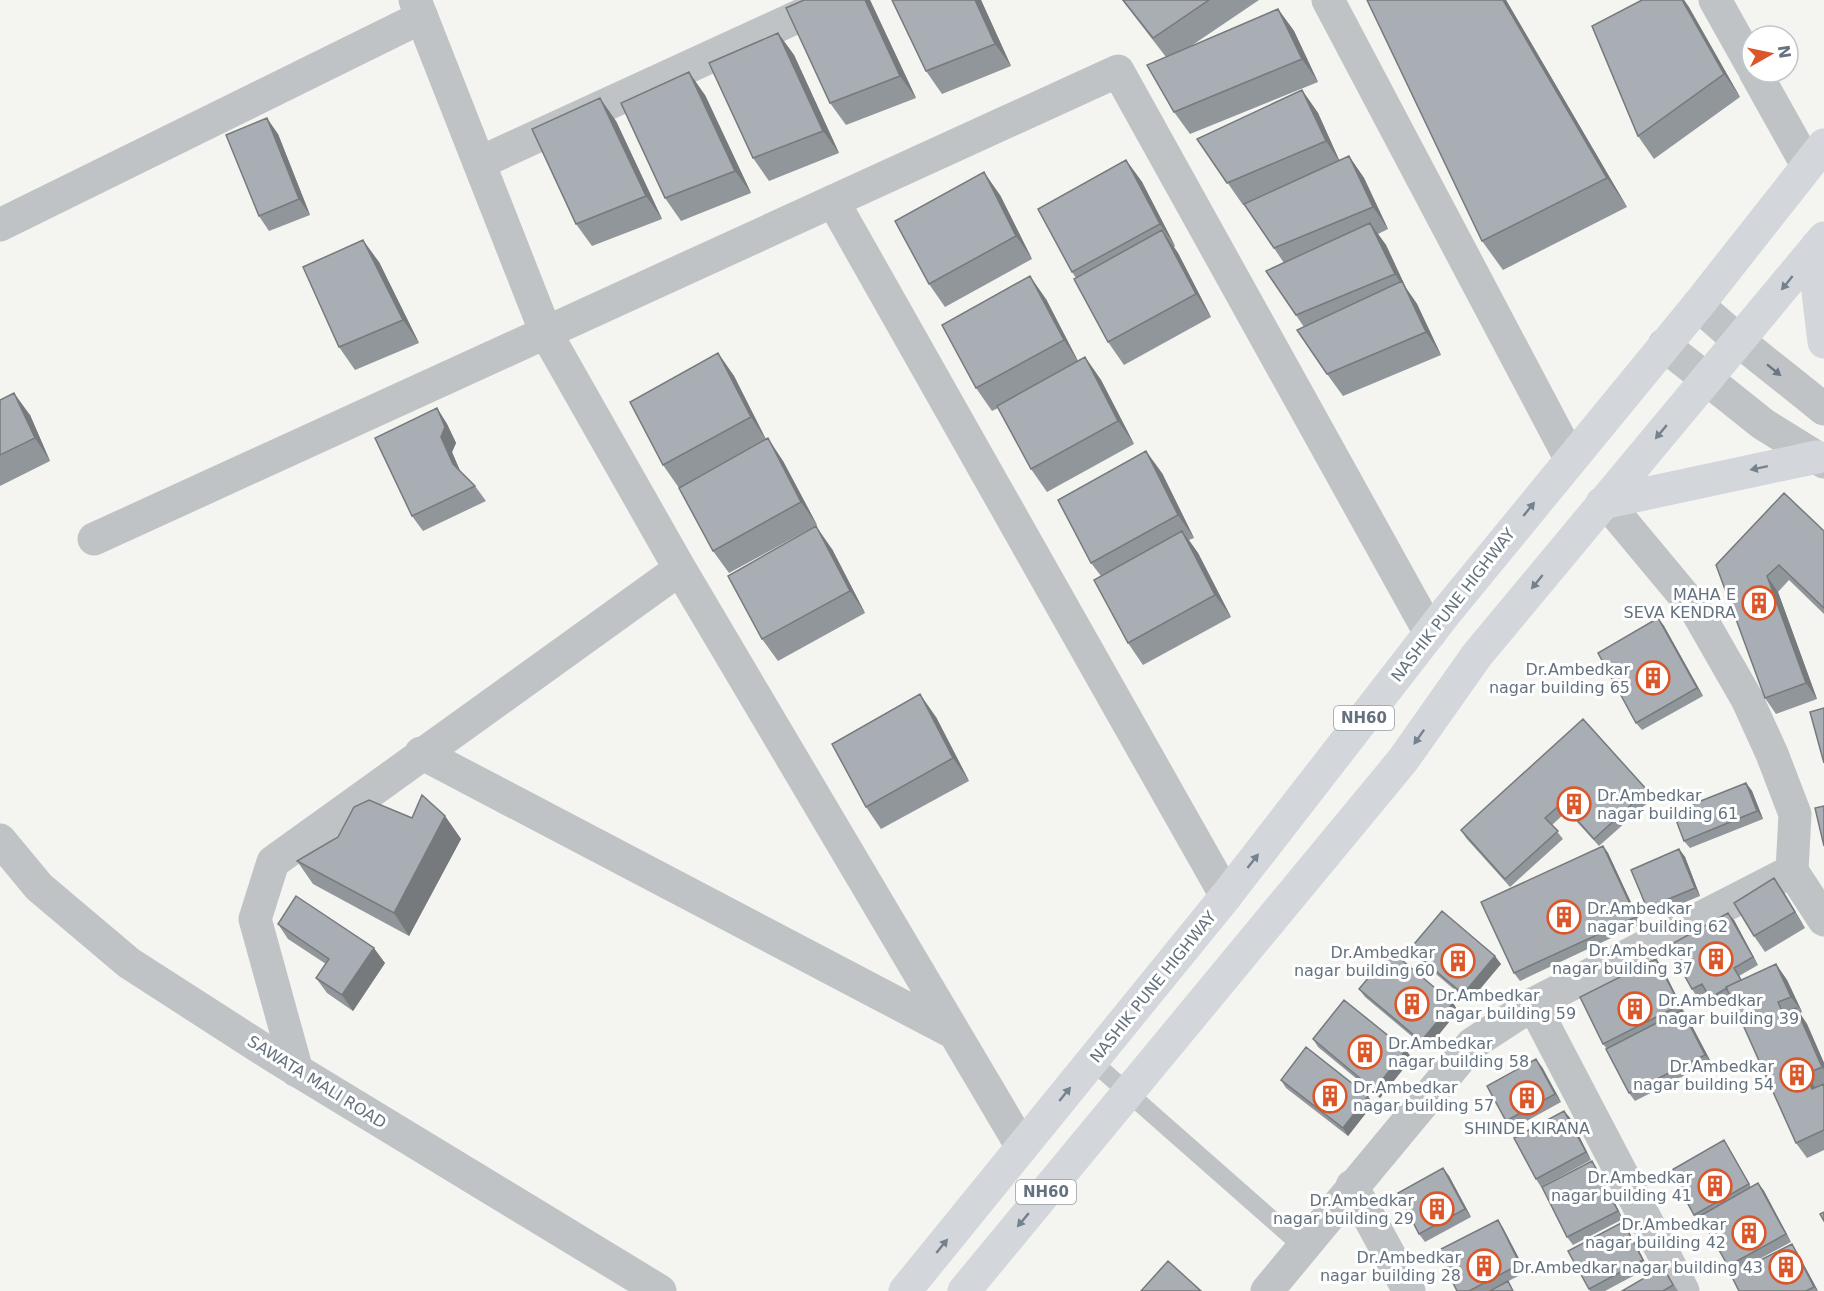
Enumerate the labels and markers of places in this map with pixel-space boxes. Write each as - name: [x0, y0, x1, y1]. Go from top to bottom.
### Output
- place label: MAHA E SEVA KENDRA: [1623, 585, 1736, 622]
- building icon: MAHA E SEVA KENDRA: [1741, 585, 1777, 621]
- place label: Dr.Ambedkar nagar building 65: [1489, 660, 1630, 697]
- building icon: Dr.Ambedkar nagar building 65: [1635, 660, 1671, 696]
- building icon: Dr.Ambedkar nagar building 61: [1556, 786, 1592, 822]
- place label: Dr.Ambedkar nagar building 61: [1597, 786, 1738, 823]
- building icon: Dr.Ambedkar nagar building 62: [1546, 899, 1582, 935]
- place label: Dr.Ambedkar nagar building 62: [1587, 899, 1728, 936]
- place label: Dr.Ambedkar nagar building 37: [1552, 941, 1693, 978]
- building icon: Dr.Ambedkar nagar building 37: [1698, 941, 1734, 977]
- place label: Dr.Ambedkar nagar building 60: [1294, 943, 1435, 980]
- building icon: Dr.Ambedkar nagar building 60: [1440, 943, 1476, 979]
- building icon: Dr.Ambedkar nagar building 59: [1394, 986, 1430, 1022]
- place label: Dr.Ambedkar nagar building 59: [1435, 986, 1576, 1023]
- building icon: Dr.Ambedkar nagar building 39: [1617, 991, 1653, 1027]
- place label: Dr.Ambedkar nagar building 39: [1658, 991, 1799, 1028]
- building icon: Dr.Ambedkar nagar building 58: [1347, 1034, 1383, 1070]
- place label: Dr.Ambedkar nagar building 58: [1388, 1034, 1529, 1071]
- place label: Dr.Ambedkar nagar building 54: [1633, 1057, 1774, 1094]
- building icon: Dr.Ambedkar nagar building 54: [1779, 1057, 1815, 1093]
- building icon: Dr.Ambedkar nagar building 57: [1312, 1078, 1348, 1114]
- place label: Dr.Ambedkar nagar building 57: [1353, 1078, 1494, 1115]
- building icon: SHINDE KIRANA: [1509, 1080, 1545, 1116]
- place label: SHINDE KIRANA: [1464, 1119, 1590, 1138]
- place label: Dr.Ambedkar nagar building 41: [1551, 1168, 1692, 1205]
- building icon: Dr.Ambedkar nagar building 41: [1697, 1168, 1733, 1204]
- place label: Dr.Ambedkar nagar building 29: [1273, 1191, 1414, 1228]
- building icon: Dr.Ambedkar nagar building 29: [1419, 1191, 1455, 1227]
- place label: Dr.Ambedkar nagar building 42: [1585, 1215, 1726, 1252]
- building icon: Dr.Ambedkar nagar building 42: [1731, 1215, 1767, 1251]
- place label: Dr.Ambedkar nagar building 28: [1320, 1248, 1461, 1285]
- building icon: Dr.Ambedkar nagar building 28: [1466, 1248, 1502, 1284]
- building icon: Dr.Ambedkar nagar building 43: [1768, 1249, 1804, 1285]
- place label: Dr.Ambedkar nagar building 43: [1512, 1258, 1763, 1277]

